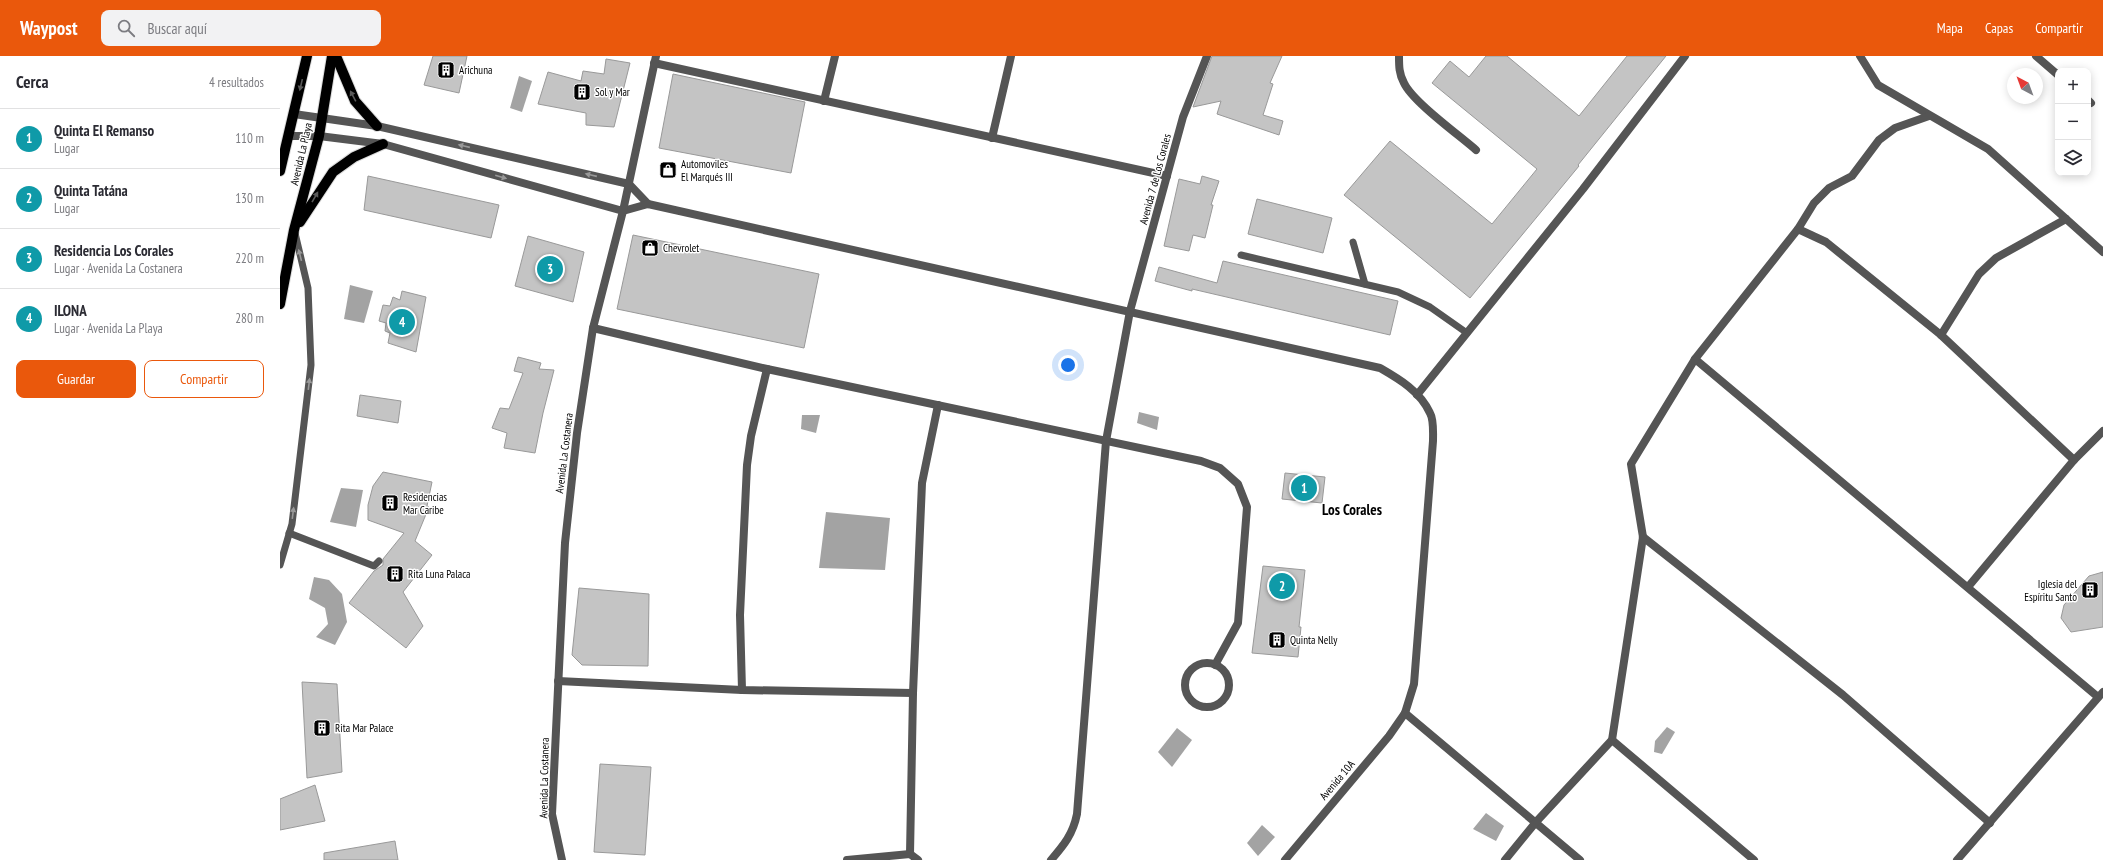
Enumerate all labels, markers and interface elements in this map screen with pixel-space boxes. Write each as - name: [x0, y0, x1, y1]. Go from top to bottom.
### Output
- search box: [101, 10, 381, 46]
- text: Waypost: [20, 16, 77, 40]
- icon: search: [115, 17, 137, 39]
- text: Buscar aquí: [147, 19, 207, 38]
- text: Mapa: [1937, 19, 1963, 37]
- text: Capas: [1985, 19, 2013, 37]
- text: Compartir: [2035, 19, 2083, 37]
- building icon: Arichuna: [436, 60, 456, 80]
- place label: Arichuna: [459, 63, 492, 77]
- north arrow: [2007, 68, 2043, 104]
- map controls: [2055, 68, 2091, 176]
- button: +: [2055, 68, 2091, 104]
- text: Cerca: [16, 71, 49, 93]
- text: 4 resultados: [209, 74, 264, 91]
- one-way arrow: [297, 79, 303, 91]
- building icon: Sol y Mar: [572, 82, 592, 102]
- place label: Sol y Mar: [595, 85, 630, 99]
- one-way arrow: [350, 91, 356, 102]
- button: −: [2055, 104, 2091, 140]
- text: Quinta El Remanso: [54, 121, 154, 140]
- street label: Avenida La Playa: [287, 121, 315, 187]
- text: 1: [26, 130, 32, 147]
- text: 110 m: [235, 130, 264, 147]
- street label: Avenida 7 de Los Corales: [1136, 132, 1174, 226]
- text: Lugar: [54, 140, 79, 157]
- button: layers: [2055, 140, 2091, 176]
- one-way arrow: [458, 143, 470, 149]
- place label: Automoviles El Marqués III: [681, 157, 733, 184]
- shop icon: Automoviles El Marqués III: [658, 160, 678, 180]
- one-way arrow: [585, 171, 597, 177]
- one-way arrow: [495, 174, 507, 180]
- text: Quinta Tatána: [54, 181, 128, 200]
- text: 2: [26, 190, 32, 207]
- text: 130 m: [235, 190, 264, 207]
- one-way arrow: [311, 191, 318, 203]
- text: Lugar: [54, 200, 79, 217]
- shop icon: Chevrolet: [640, 238, 660, 258]
- text: Residencia Los Corales: [54, 241, 174, 260]
- place label: Chevrolet: [663, 241, 699, 255]
- one-way arrow: [297, 249, 303, 262]
- text: 3: [26, 250, 32, 267]
- text: 220 m: [235, 250, 264, 267]
- pin: 3: [537, 254, 563, 284]
- text: Lugar · Avenida La Costanera: [54, 260, 183, 277]
- text: ILONA: [54, 301, 87, 320]
- pin: 4: [389, 307, 415, 337]
- text: 4: [26, 310, 32, 327]
- text: 280 m: [235, 310, 264, 327]
- text: Lugar · Avenida La Playa: [54, 320, 163, 337]
- your location: [1058, 355, 1078, 375]
- button: Guardar: [16, 360, 136, 398]
- button: Compartir: [144, 360, 264, 398]
- one-way arrow: [305, 378, 312, 390]
- street label: Avenida La Costanera: [552, 412, 576, 494]
- pin: 1: [1291, 473, 1317, 503]
- place label: Residencias Mar Caribe: [403, 490, 447, 517]
- building icon: Residencias Mar Caribe: [380, 493, 400, 513]
- district label: Los Corales: [1322, 500, 1382, 519]
- one-way arrow: [290, 507, 296, 519]
- building icon: Rita Luna Palaca: [385, 564, 405, 584]
- place label: Rita Luna Palaca: [408, 567, 471, 581]
- pin: 2: [1269, 571, 1295, 601]
- place label: Iglesia del Espíritu Santo: [2024, 577, 2077, 604]
- building icon: Iglesia del Espíritu Santo: [2080, 580, 2100, 600]
- building icon: Quinta Nelly: [1267, 630, 1287, 650]
- place label: Quinta Nelly: [1290, 633, 1338, 647]
- building icon: Rita Mar Palace: [312, 718, 332, 738]
- place label: Rita Mar Palace: [335, 721, 394, 735]
- street label: Avenida La Costanera: [536, 737, 552, 819]
- street label: Avenida 10A: [1316, 757, 1358, 803]

